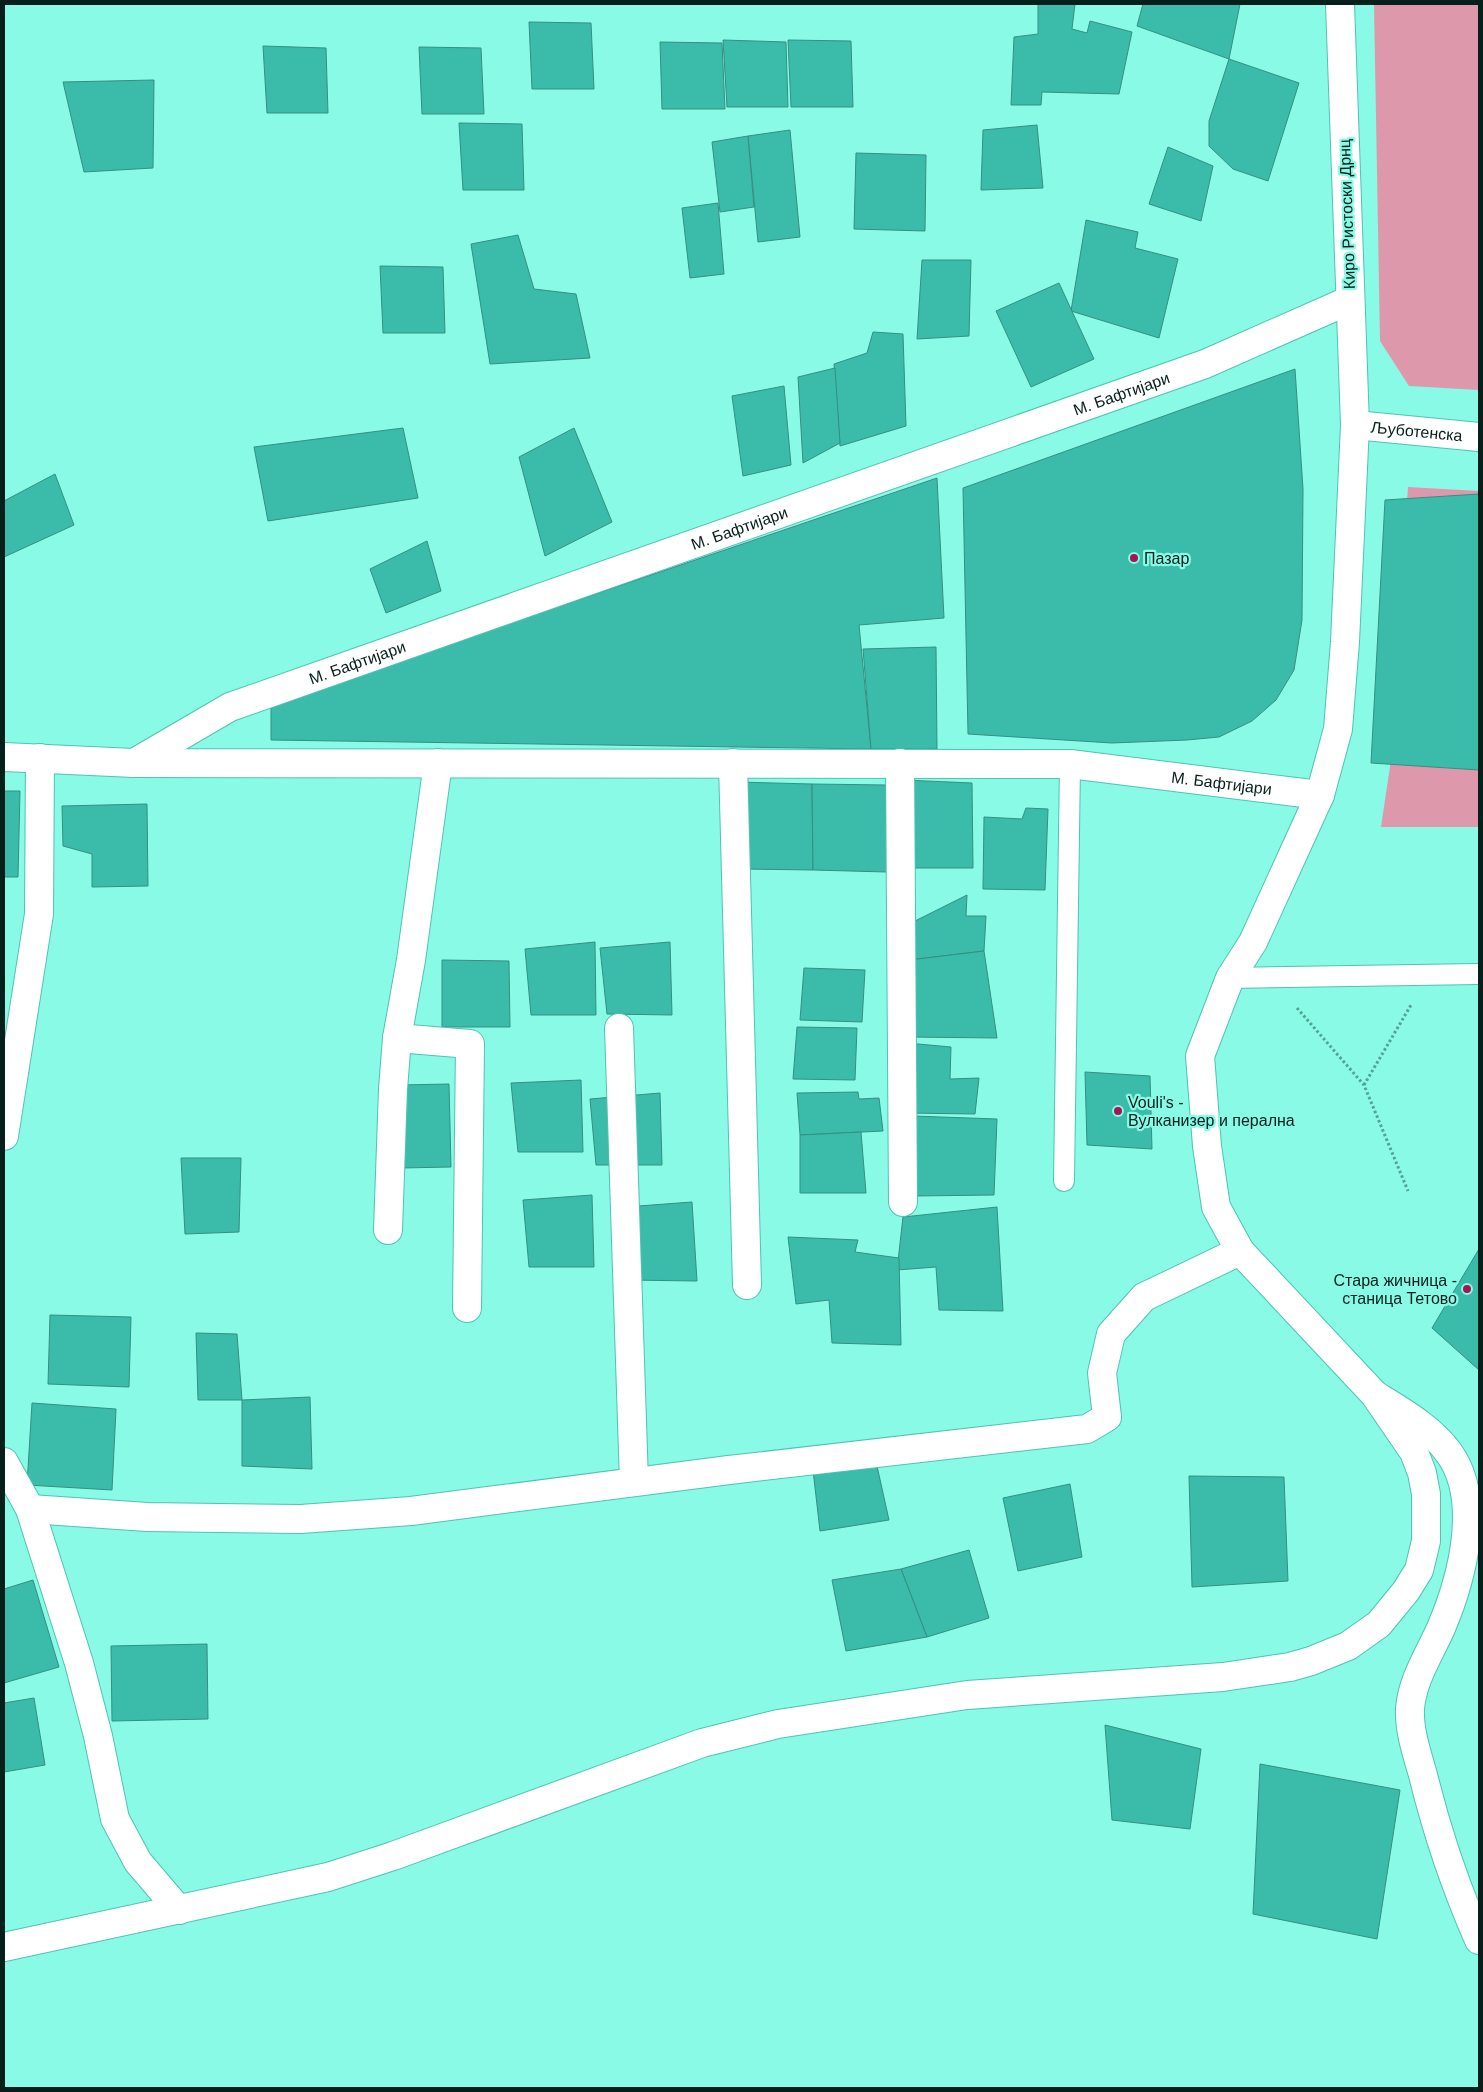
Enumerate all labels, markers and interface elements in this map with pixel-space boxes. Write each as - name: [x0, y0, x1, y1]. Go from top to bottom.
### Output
- street label: Киро Ристоски Дрнц: [1336, 139, 1358, 289]
- street label: М. Бафтијари: [1071, 369, 1172, 418]
- street label: Љуботенска: [1370, 418, 1463, 444]
- street label: М. Бафтијари: [689, 503, 790, 553]
- place label: Пазар: [1144, 550, 1189, 567]
- marker: Пазар: [1128, 552, 1140, 564]
- street label: М. Бафтијари: [307, 637, 408, 687]
- street label: М. Бафтијари: [1171, 768, 1273, 797]
- place label: Vouli's - Вулканизер и перална: [1128, 1094, 1295, 1129]
- marker: Vouli's - Вулканизер и перална: [1112, 1105, 1124, 1117]
- place label: Стара жичница - станица Тетово: [1334, 1272, 1457, 1307]
- marker: Стара жичница - станица Тетово: [1461, 1283, 1473, 1295]

